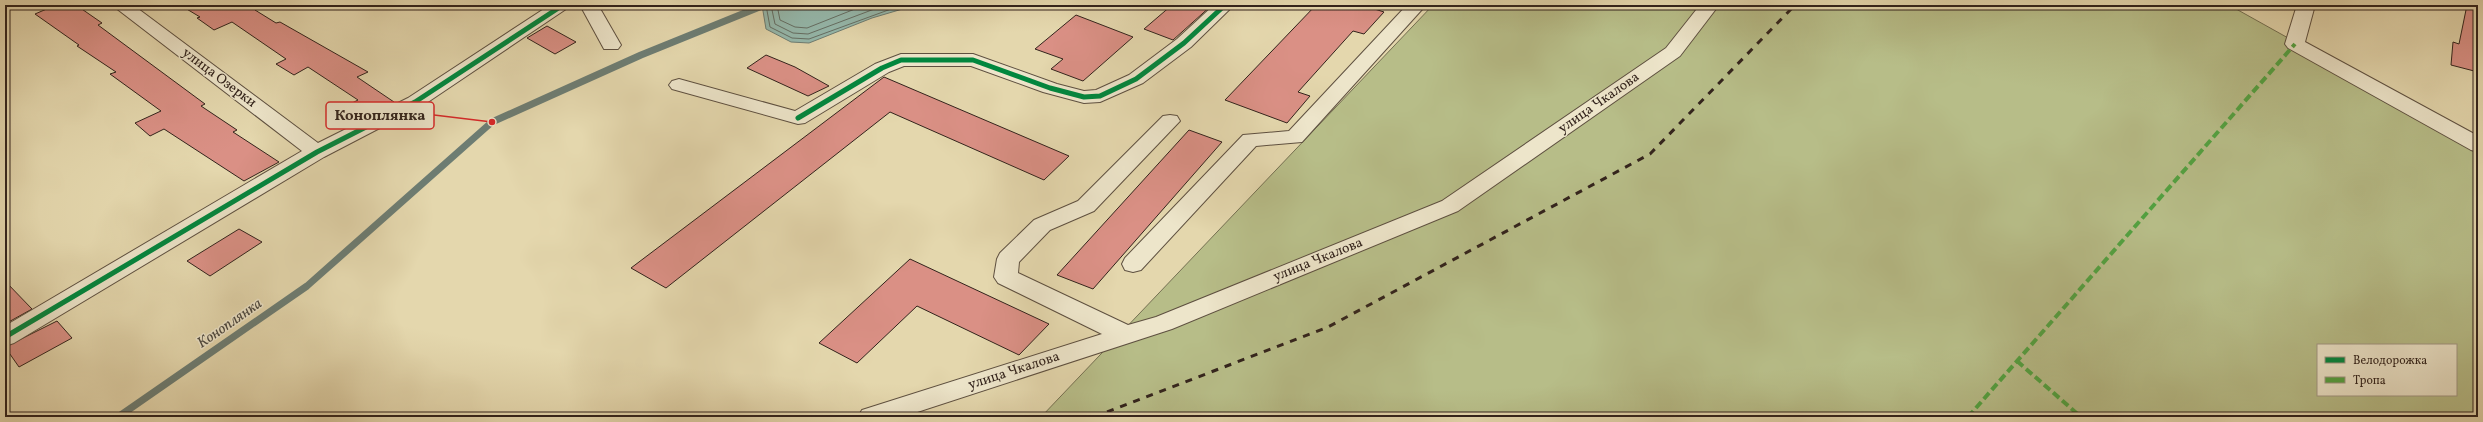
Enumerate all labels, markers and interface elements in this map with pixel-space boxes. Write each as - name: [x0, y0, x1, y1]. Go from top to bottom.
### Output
- street label: улица Озерки: [178, 44, 261, 113]
- street label: улица Чкалова: [1555, 68, 1643, 138]
- callout: Коноплянка: [326, 102, 434, 129]
- text: Коноплянка: [334, 106, 426, 127]
- street label: улица Чкалова: [1270, 233, 1366, 287]
- water label: Коноплянка: [193, 294, 267, 354]
- legend: [2317, 344, 2457, 396]
- street label: улица Чкалова: [966, 347, 1062, 395]
- text: Велодорожка: [2353, 353, 2427, 369]
- text: Тропа: [2353, 373, 2386, 389]

